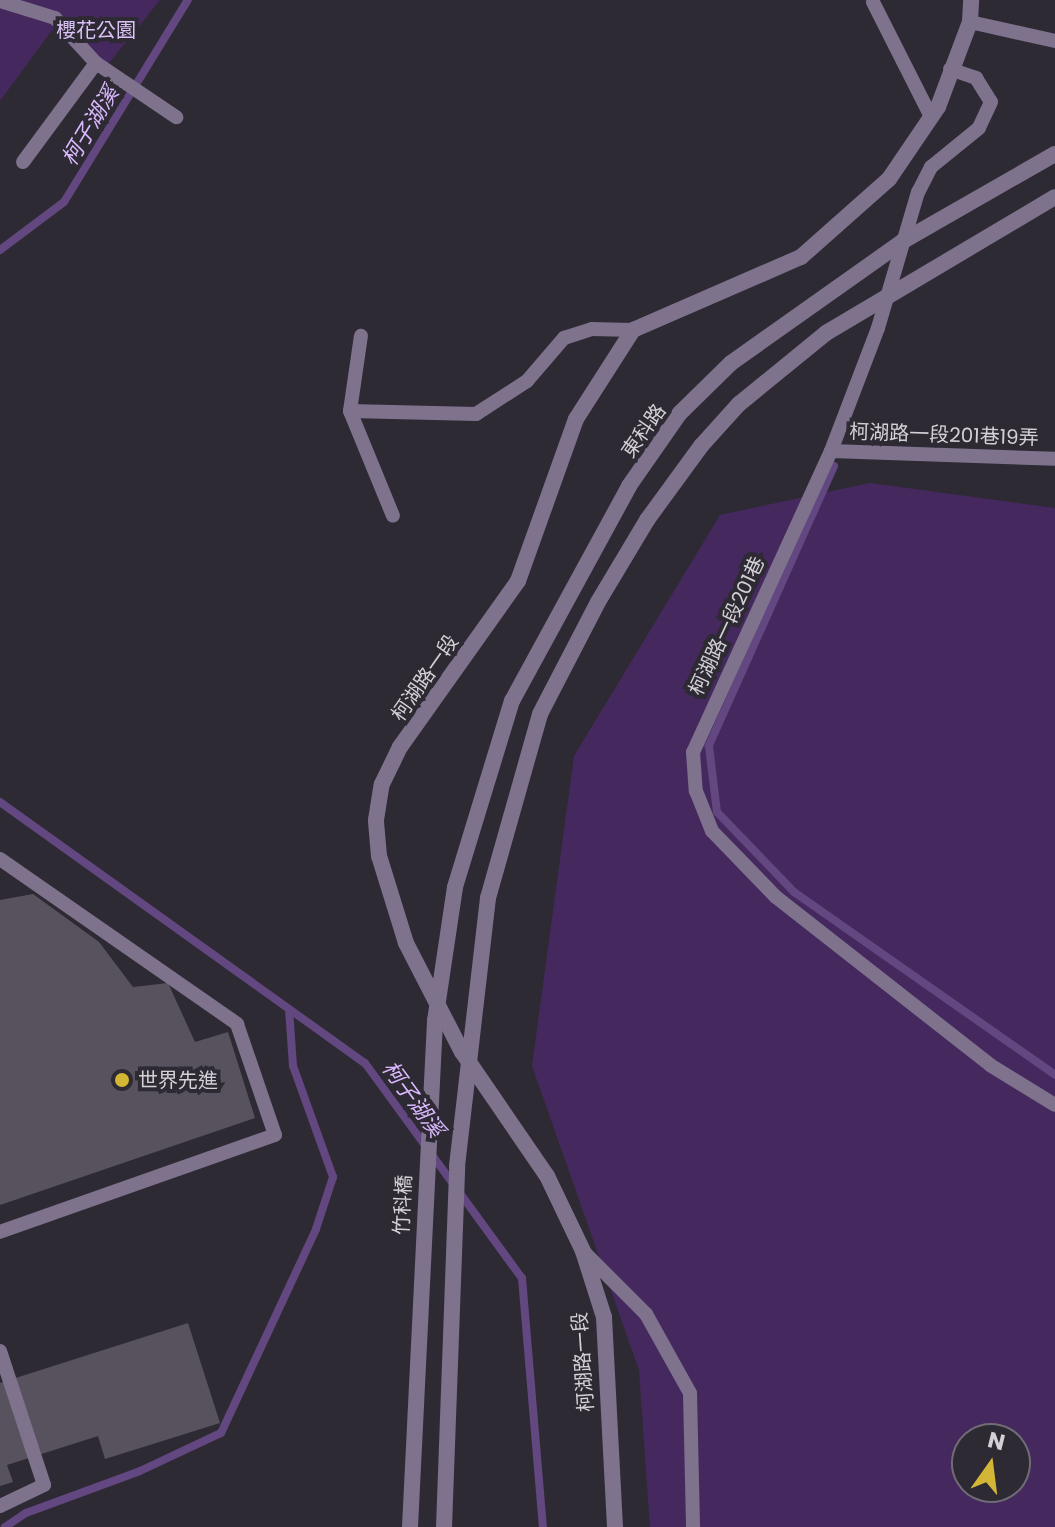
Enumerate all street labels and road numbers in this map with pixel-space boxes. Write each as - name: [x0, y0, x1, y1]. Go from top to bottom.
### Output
- street label: 東科路: [617, 400, 671, 462]
- street label: 柯湖路一段201巷19弄: [849, 420, 1039, 450]
- street label: 柯湖路一段201巷: [684, 553, 770, 699]
- street label: 柯湖路一段: [386, 630, 464, 726]
- street label: 竹科橋: [389, 1174, 417, 1236]
- street label: 柯湖路一段: [568, 1311, 598, 1413]

